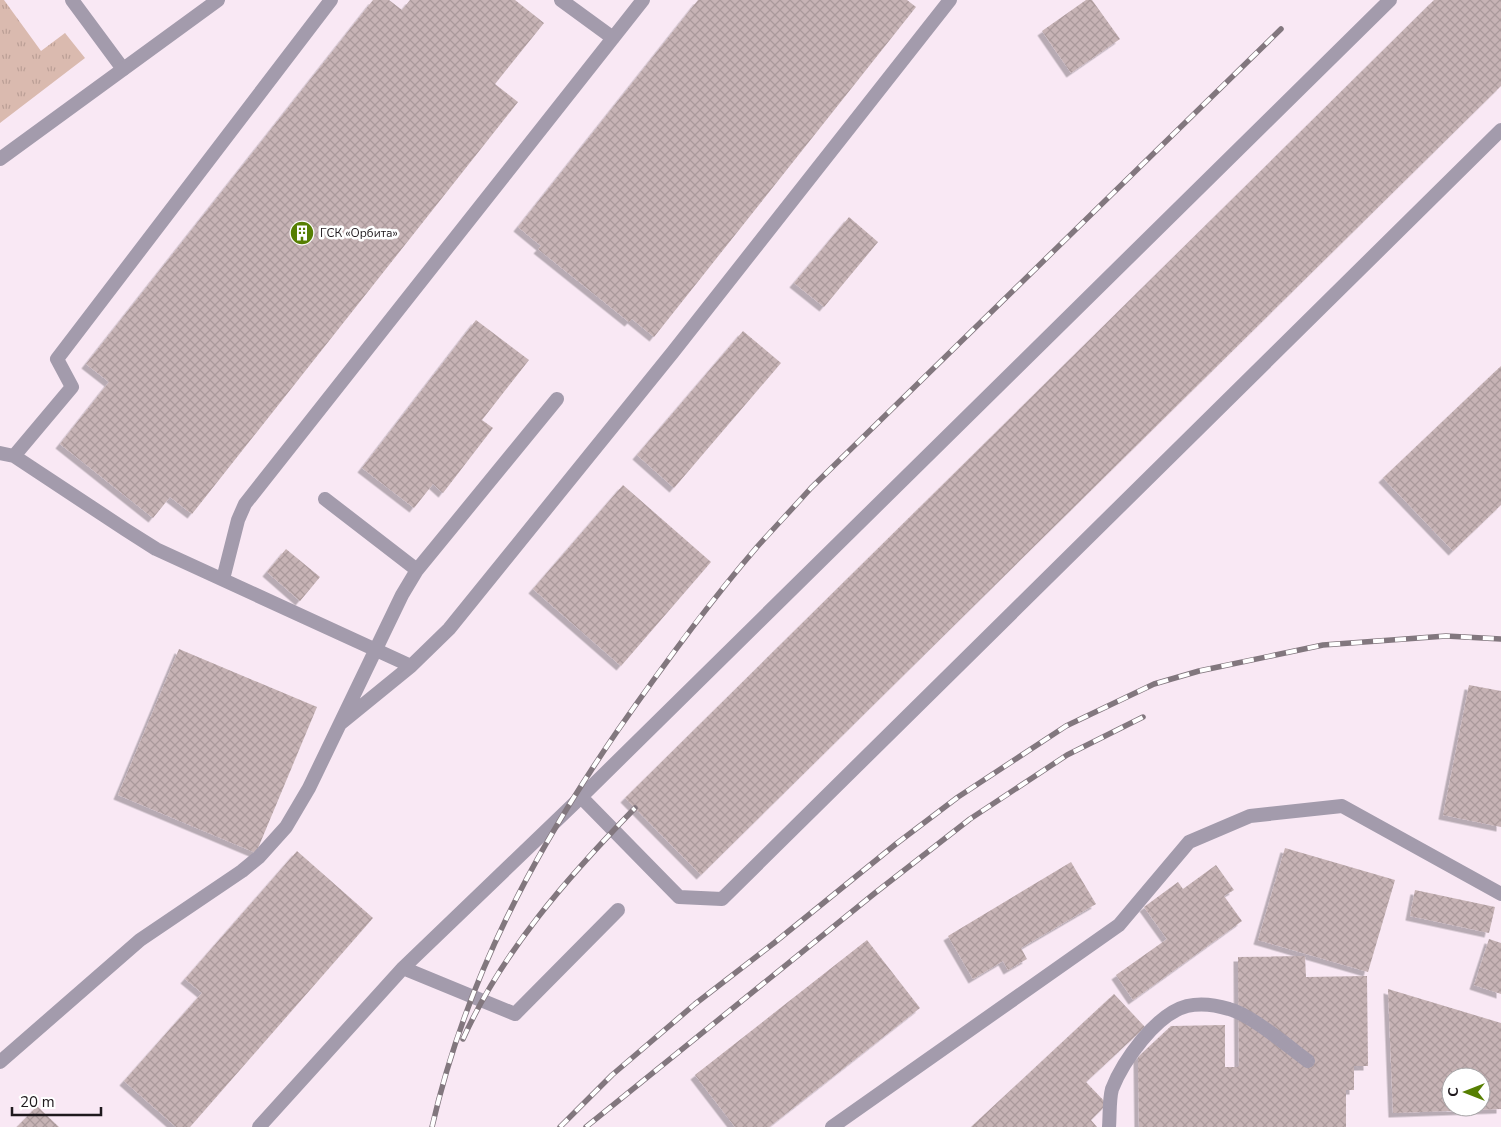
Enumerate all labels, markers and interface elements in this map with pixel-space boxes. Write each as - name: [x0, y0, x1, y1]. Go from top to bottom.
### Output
- building icon: ГСК «Орбита»: [289, 220, 315, 246]
- place label: ГСК «Орбита»: [320, 225, 398, 241]
- north arrow: [1441, 1067, 1491, 1117]
- scale bar: [12, 1084, 101, 1116]
- text: С: [1444, 1087, 1463, 1097]
- text: 20 m: [20, 1092, 55, 1112]

